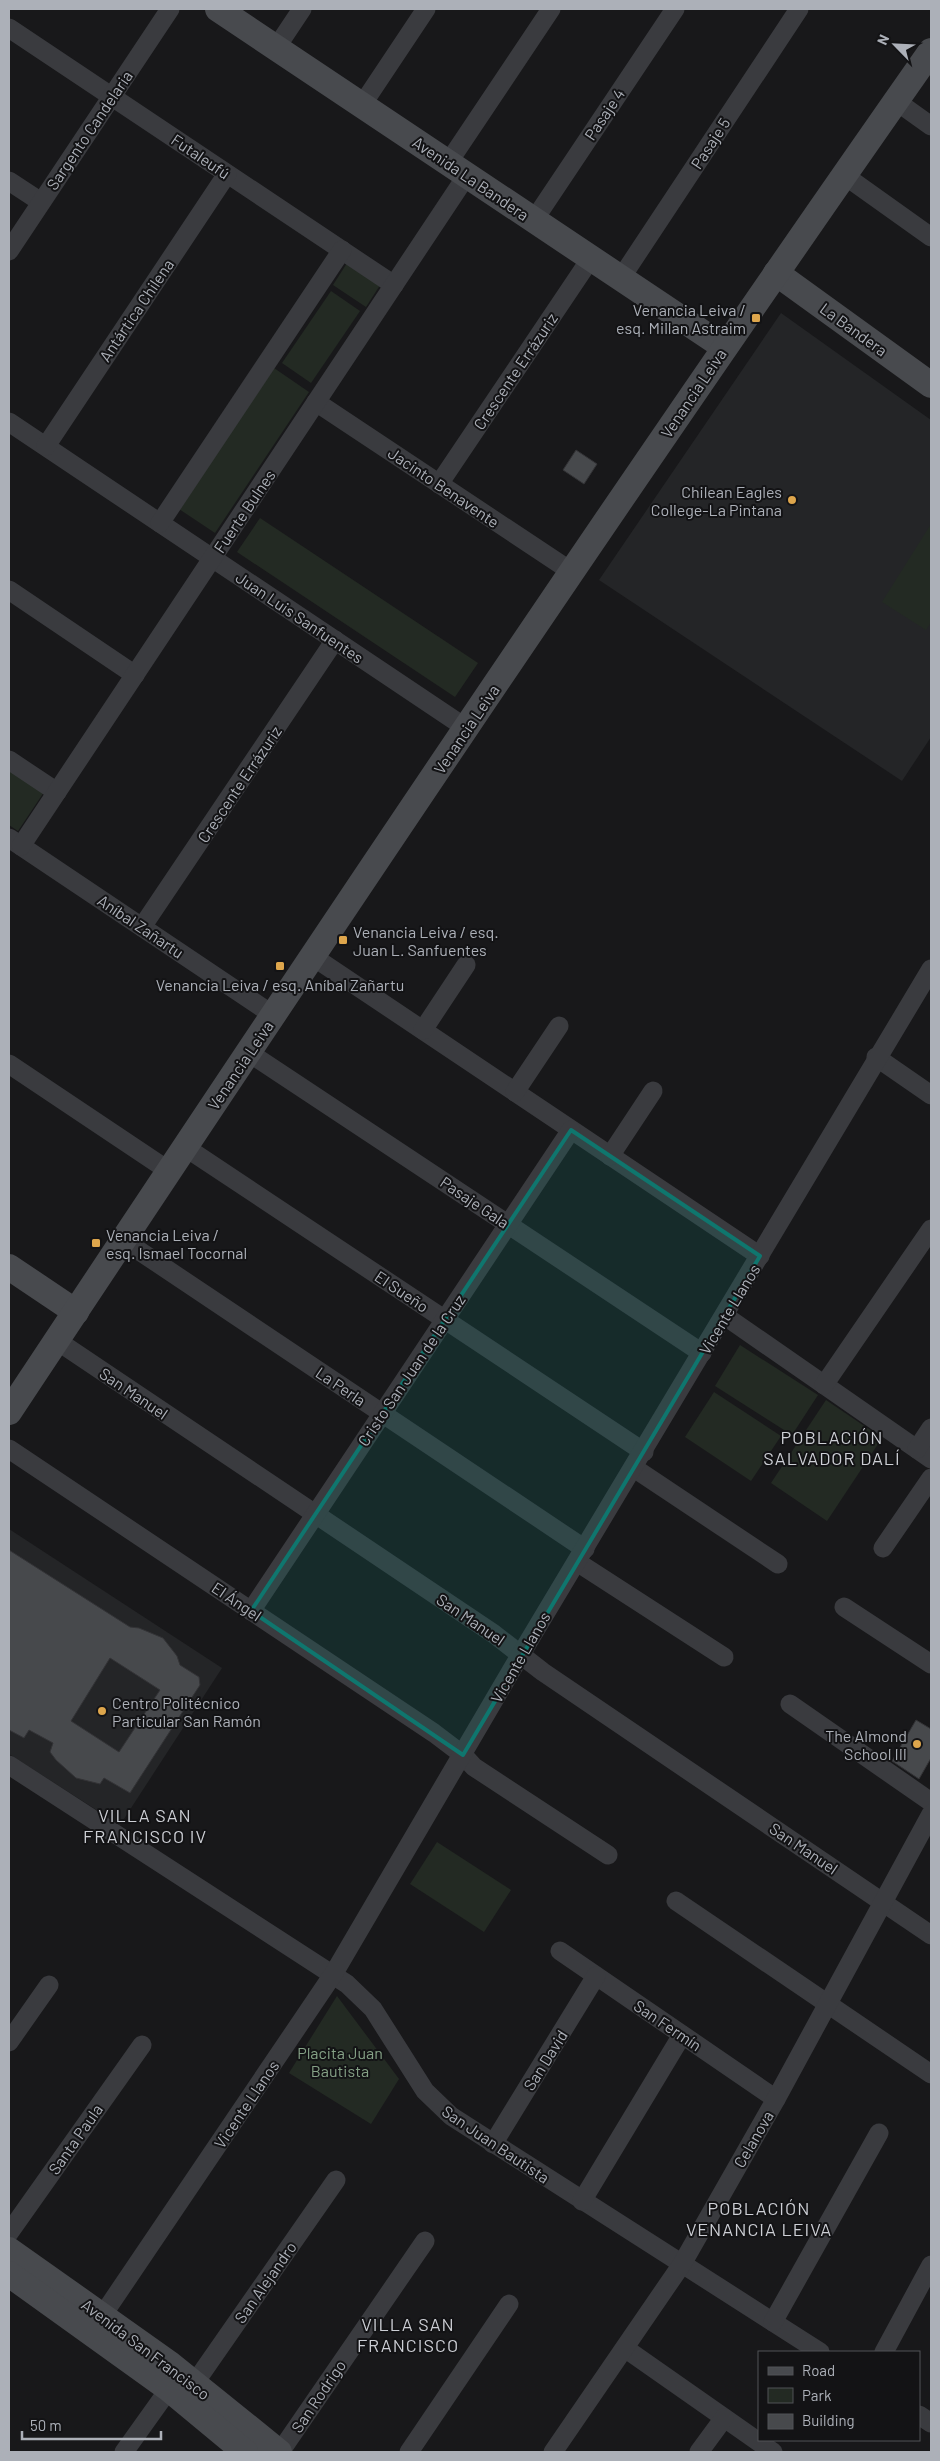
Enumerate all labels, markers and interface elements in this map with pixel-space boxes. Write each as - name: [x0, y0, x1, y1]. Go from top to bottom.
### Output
- north arrow: [870, 20, 920, 70]
- text: N: [873, 32, 892, 47]
- street label: Sargento Candelaria: [42, 67, 136, 193]
- street label: Pasaje 4: [580, 85, 628, 143]
- street label: Pasaje 5: [686, 114, 734, 172]
- street label: Futaleufú: [168, 130, 234, 182]
- street label: Avenida La Bandera: [409, 132, 533, 224]
- street label: Antártica Chilena: [95, 255, 177, 365]
- street label: La Bandera: [817, 298, 891, 360]
- place label: Venancia Leiva / esq. Millan Astraim: [616, 300, 746, 337]
- street label: Crescente Errázuriz: [469, 309, 561, 433]
- marker: Venancia Leiva / esq. Millan Astraim: [750, 312, 762, 324]
- street label: Venancia Leiva: [656, 345, 730, 441]
- street label: Jacinto Benavente: [385, 443, 503, 531]
- street label: Fuerte Bulnes: [209, 466, 279, 556]
- place label: Chilean Eagles College-La Pintana: [651, 482, 782, 519]
- marker: Chilean Eagles College-La Pintana: [786, 494, 798, 506]
- street label: Juan Luis Sanfuentes: [233, 567, 367, 667]
- street label: Venancia Leiva: [429, 681, 503, 777]
- street label: Crescente Errázuriz: [193, 722, 285, 846]
- street label: Aníbal Zañartu: [94, 890, 188, 962]
- place label: Venancia Leiva / esq. Juan L. Sanfuentes: [353, 922, 499, 959]
- marker: Venancia Leiva / esq. Juan L. Sanfuentes: [337, 934, 349, 946]
- marker: Venancia Leiva / esq. Aníbal Zañartu: [274, 960, 286, 972]
- place label: Venancia Leiva / esq. Aníbal Zañartu: [156, 975, 404, 994]
- street label: Venancia Leiva: [203, 1017, 277, 1113]
- street label: Pasaje Gala: [437, 1172, 513, 1232]
- place label: Venancia Leiva / esq. Ismael Tocornal: [106, 1225, 247, 1262]
- marker: Venancia Leiva / esq. Ismael Tocornal: [90, 1237, 102, 1249]
- street label: Vicente Llanos: [695, 1260, 763, 1358]
- street label: El Sueño: [372, 1266, 432, 1316]
- street label: Cristo San Juan de la Cruz: [353, 1291, 469, 1449]
- street label: San Manuel: [96, 1363, 172, 1423]
- street label: La Perla: [313, 1363, 369, 1409]
- district label: POBLACIÓN SALVADOR DALÍ: [763, 1426, 901, 1469]
- street label: El Ángel: [209, 1578, 265, 1624]
- street label: San Manuel: [433, 1589, 509, 1649]
- street label: Vicente Llanos: [486, 1608, 554, 1706]
- place label: Centro Politécnico Particular San Ramón: [112, 1693, 261, 1730]
- marker: Centro Politécnico Particular San Ramón: [96, 1705, 108, 1717]
- place label: The Almond School III: [825, 1726, 907, 1763]
- marker: The Almond School III: [911, 1738, 923, 1750]
- district label: VILLA SAN FRANCISCO IV: [83, 1804, 207, 1847]
- street label: San Manuel: [766, 1818, 842, 1878]
- street label: San Fermín: [631, 1995, 705, 2055]
- street label: San David: [519, 2026, 571, 2094]
- park label: Placita Juan Bautista: [297, 2043, 383, 2080]
- street label: Vicente Llanos: [210, 2056, 282, 2152]
- street label: Santa Paula: [44, 2100, 106, 2178]
- street label: San Juan Bautista: [439, 2101, 553, 2187]
- street label: Celanova: [729, 2107, 777, 2171]
- district label: POBLACIÓN VENANCIA LEIVA: [686, 2197, 832, 2240]
- street label: San Alejandro: [230, 2238, 300, 2326]
- street label: Avenida San Francisco: [78, 2295, 214, 2403]
- district label: VILLA SAN FRANCISCO: [357, 2313, 459, 2356]
- legend: [758, 2351, 920, 2441]
- street label: San Rodrigo: [287, 2356, 349, 2436]
- text: Road: [802, 2361, 835, 2379]
- text: Park: [802, 2386, 832, 2404]
- scale bar: [22, 2408, 161, 2440]
- text: Building: [802, 2411, 855, 2429]
- text: 50 m: [30, 2416, 62, 2434]

